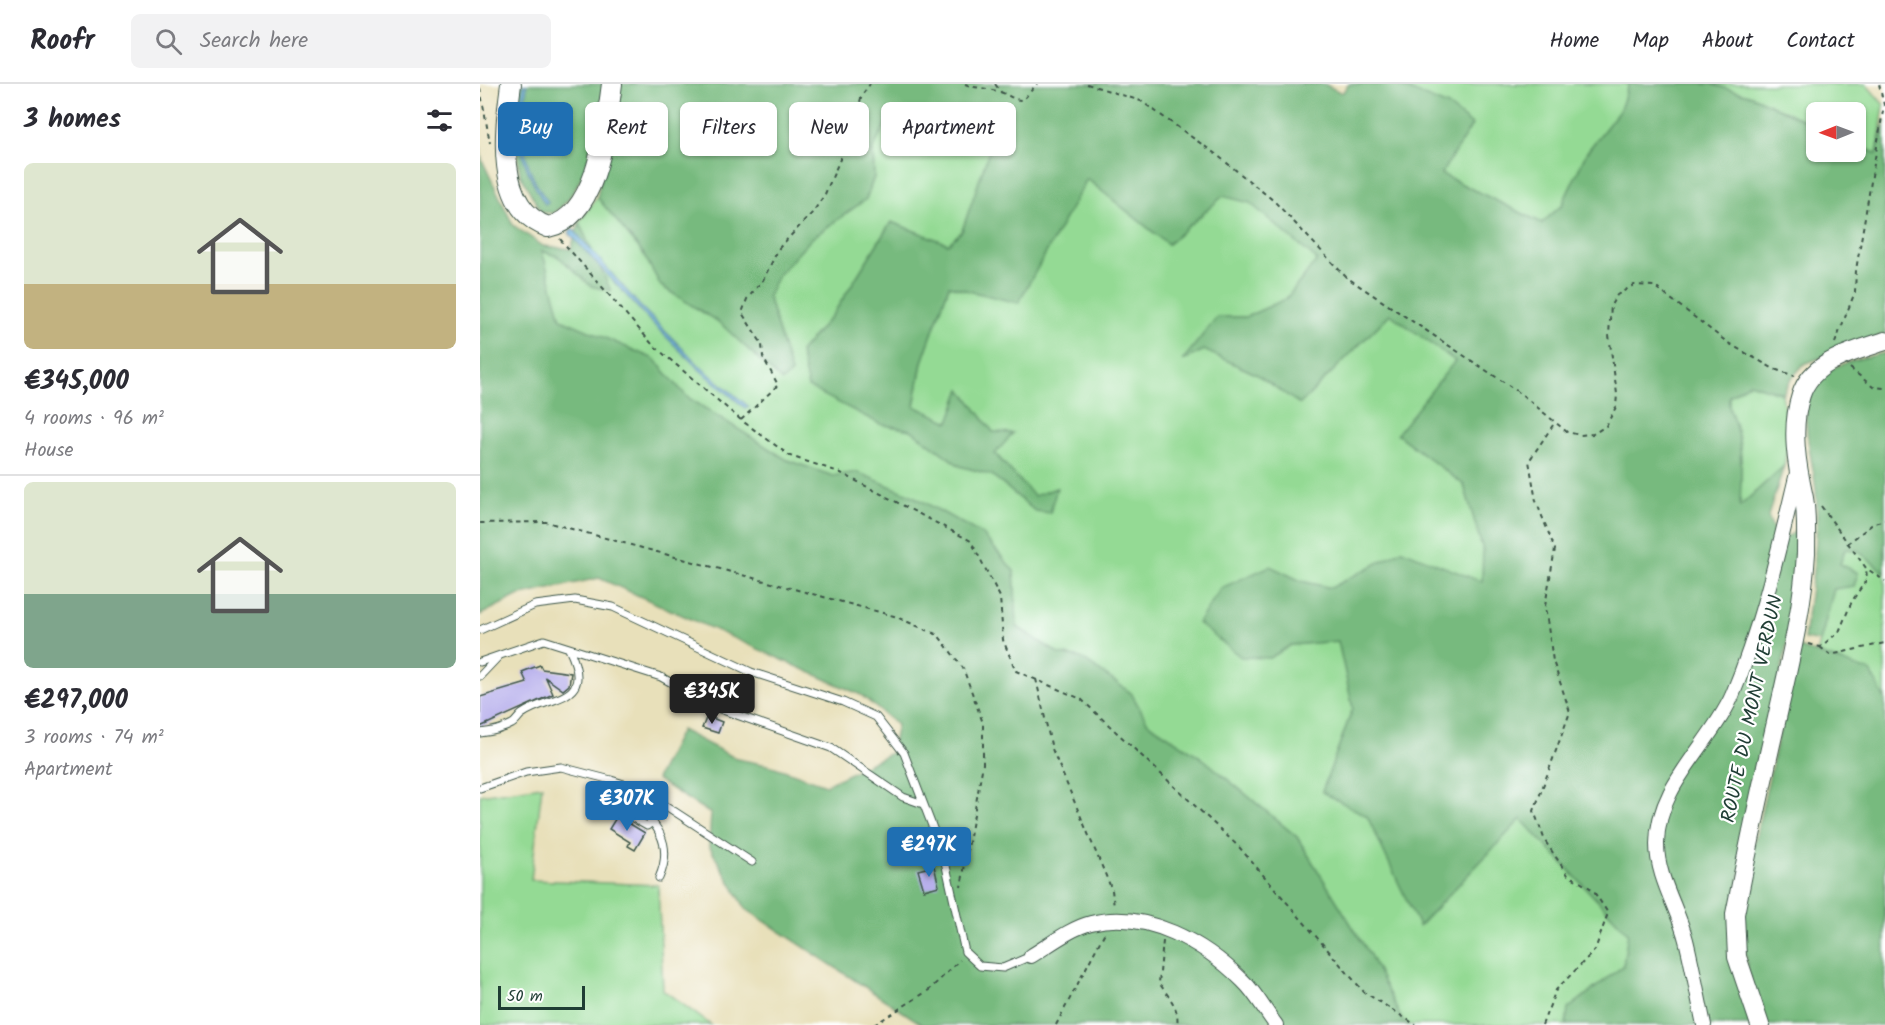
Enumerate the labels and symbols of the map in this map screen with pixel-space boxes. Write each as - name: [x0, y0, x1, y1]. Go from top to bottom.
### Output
- north arrow: [1806, 102, 1866, 162]
- street label: ROUTE DU MONT VERDUN: [1713, 592, 1793, 826]
- pin: €345K: [670, 674, 754, 725]
- pin: €307K: [585, 781, 669, 832]
- pin: €297K: [887, 827, 971, 878]
- scale bar: [498, 983, 585, 1010]

